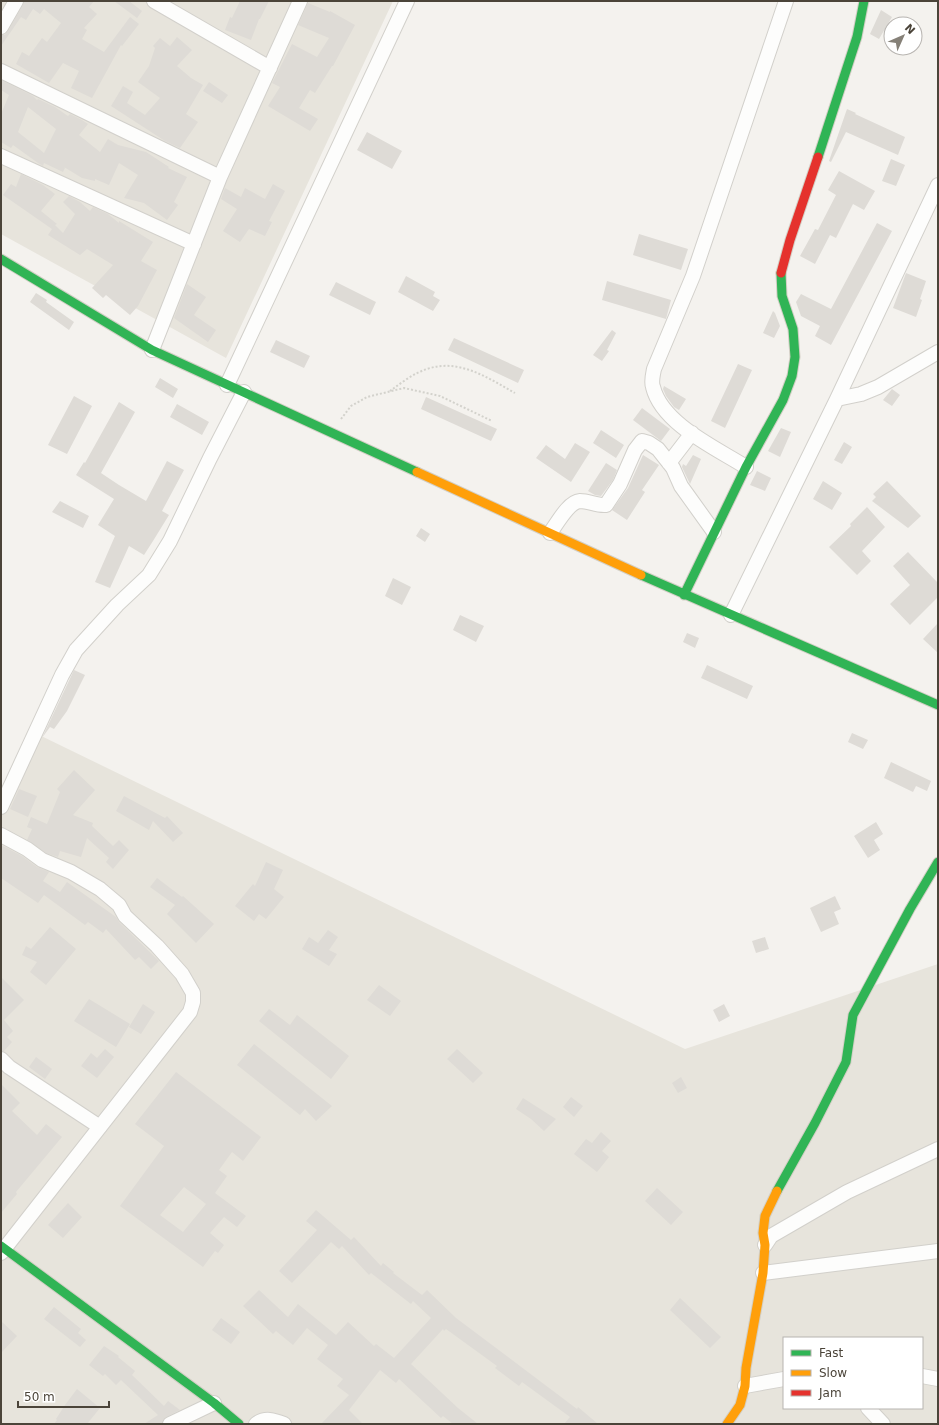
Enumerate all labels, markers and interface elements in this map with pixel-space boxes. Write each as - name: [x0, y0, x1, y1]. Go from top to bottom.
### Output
- north arrow: [883, 16, 923, 56]
- text: N: [902, 21, 918, 37]
- legend: [783, 1337, 923, 1409]
- text: Fast: [819, 1346, 843, 1360]
- text: Slow: [819, 1366, 847, 1380]
- scale bar: [18, 1383, 109, 1409]
- text: Jam: [818, 1386, 842, 1400]
- text: 50 m: [24, 1390, 55, 1404]

